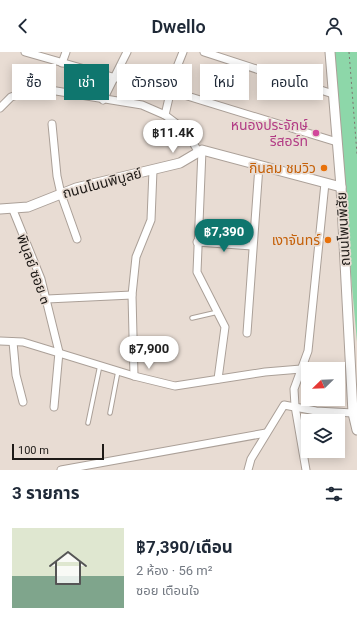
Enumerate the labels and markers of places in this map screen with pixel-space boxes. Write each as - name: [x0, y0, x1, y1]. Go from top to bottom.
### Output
- place label: หนองประจักษ์ รีสอร์ท: [231, 117, 308, 149]
- pin: ฿11.4K: [140, 120, 206, 154]
- marker: หนองประจักษ์ รีสอร์ท: [311, 128, 321, 138]
- place label: กินลม ชมวิว: [249, 160, 316, 176]
- marker: กินลม ชมวิว: [319, 163, 329, 173]
- pin: ฿7,390: [191, 219, 257, 253]
- place label: เงาจันทร์: [272, 232, 321, 248]
- marker: เงาจันทร์: [323, 235, 333, 245]
- pin: ฿7,900: [116, 336, 182, 370]

